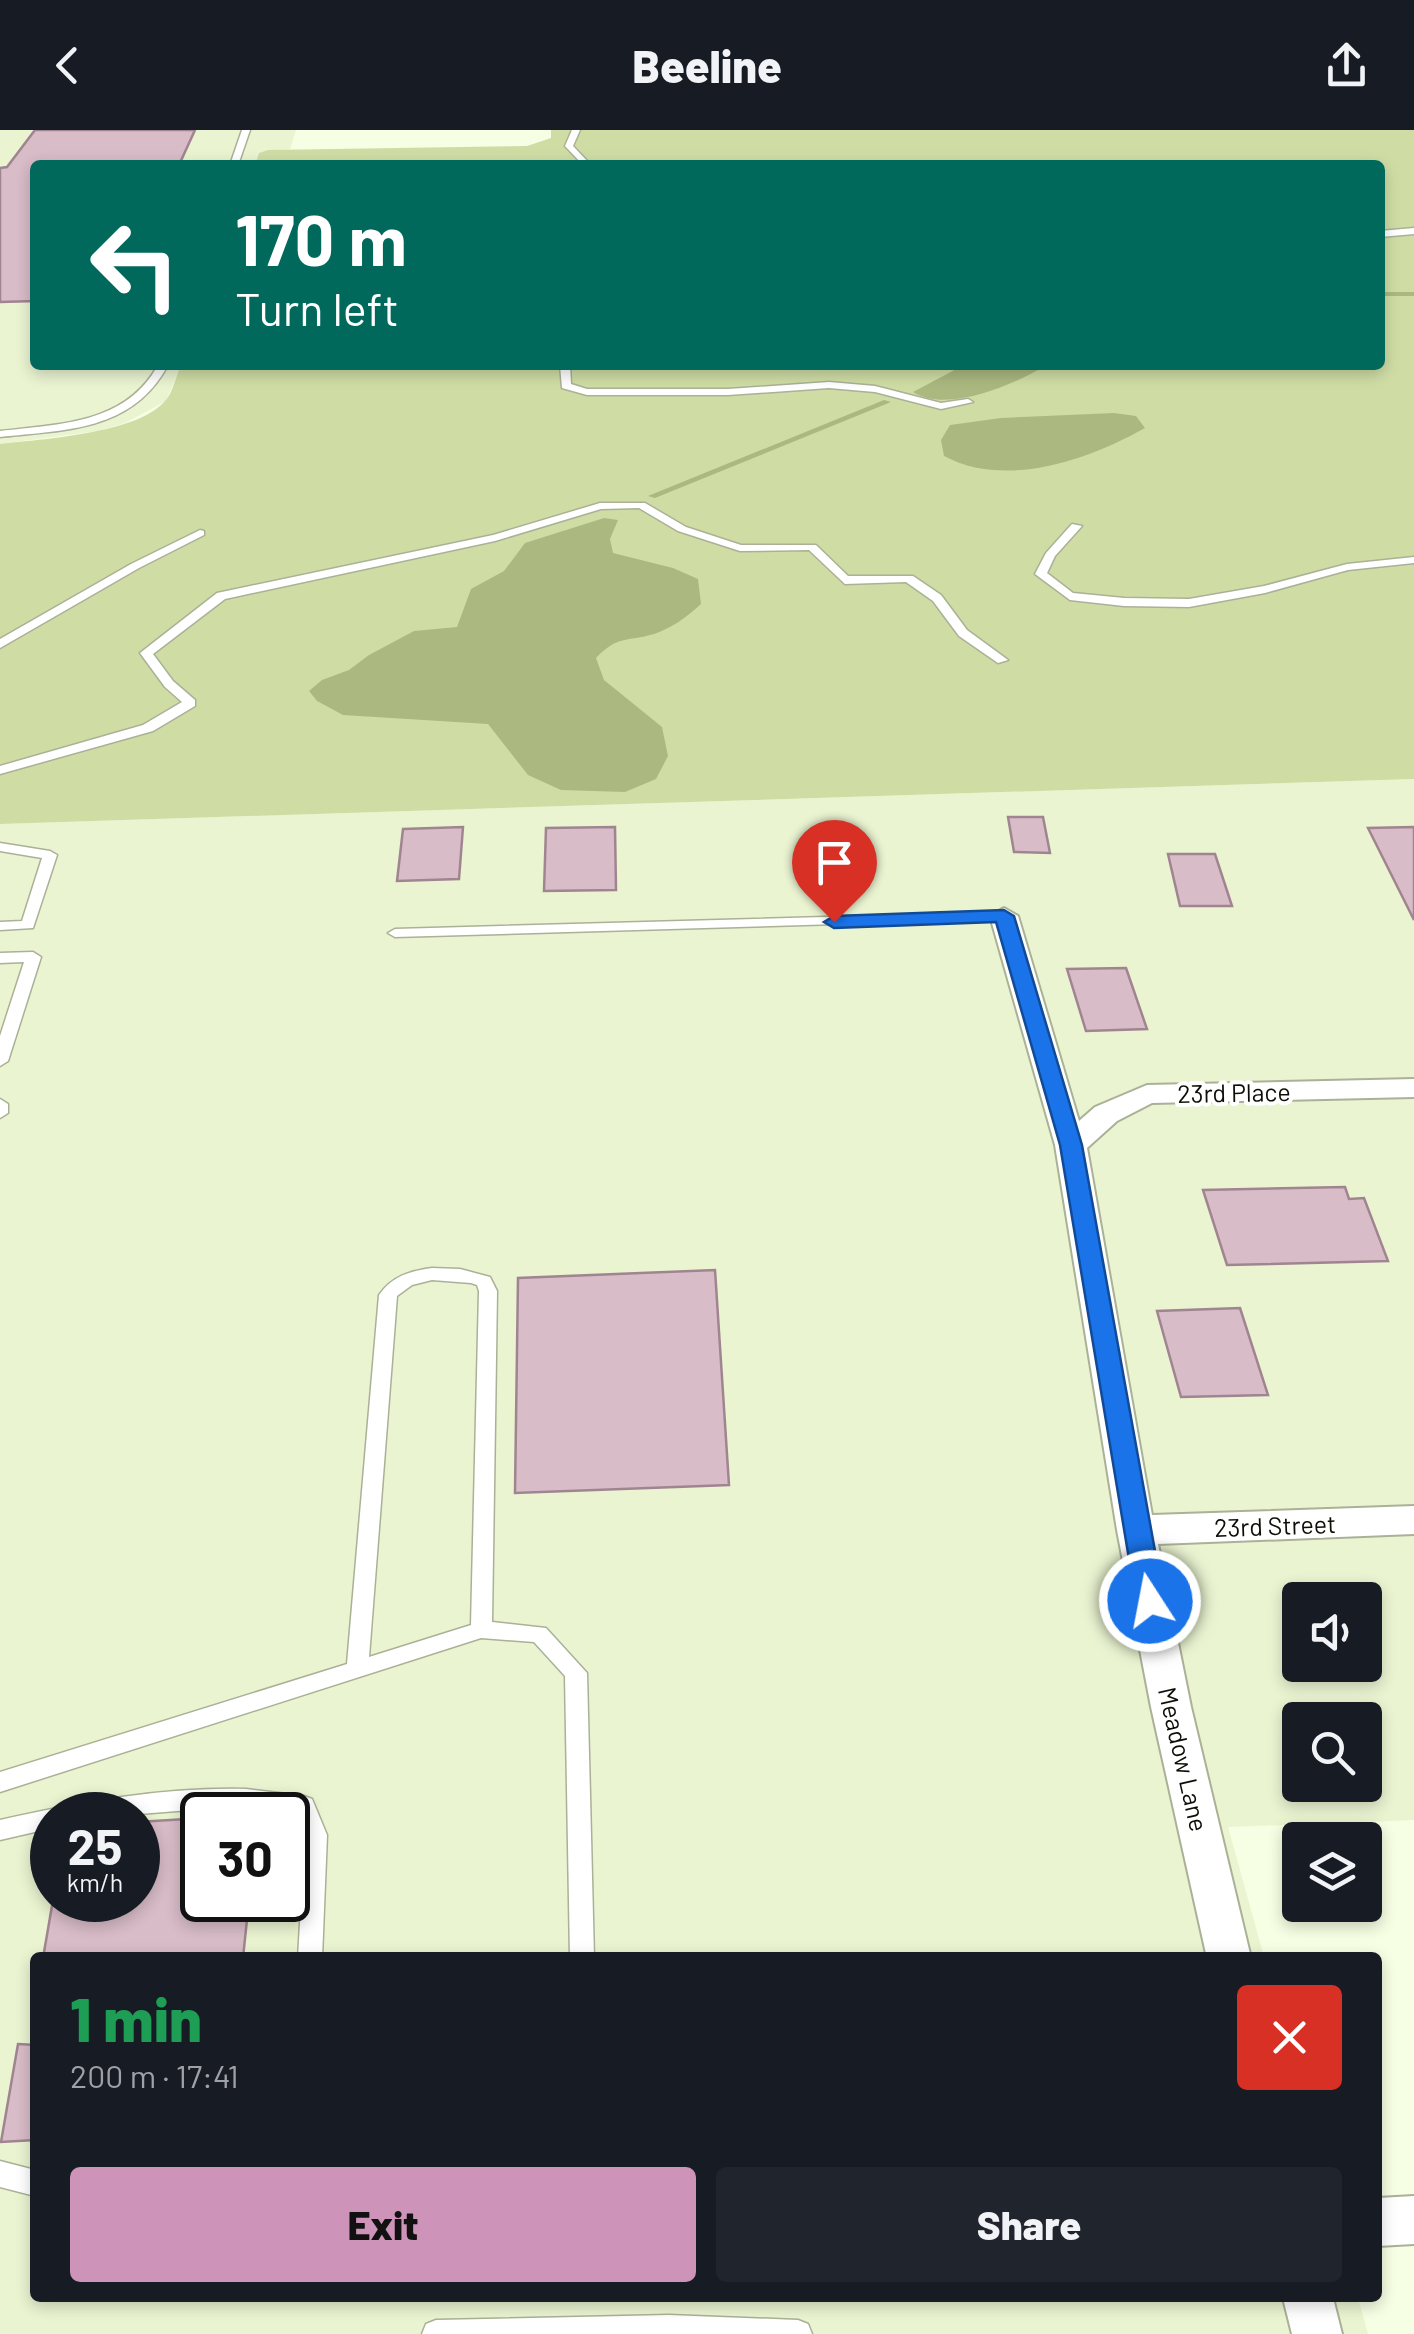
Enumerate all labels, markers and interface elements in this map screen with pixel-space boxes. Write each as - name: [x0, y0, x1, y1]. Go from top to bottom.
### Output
- icon: back: [40, 38, 95, 93]
- text: Beeline: [632, 38, 782, 92]
- icon: share: [1319, 38, 1374, 93]
- text: 170 m: [235, 196, 407, 280]
- icon: left: [70, 200, 200, 330]
- text: Turn left: [235, 281, 399, 335]
- pin: [792, 820, 877, 923]
- icon: arrive: [807, 835, 862, 890]
- street label: 23rd Place: [1177, 1076, 1291, 1108]
- street label: 23rd Street: [1214, 1508, 1336, 1542]
- position arrow: [1098, 1549, 1202, 1653]
- map controls: [1282, 1582, 1382, 1922]
- button: sound: [1282, 1582, 1382, 1682]
- street label: Meadow Lane: [1153, 1684, 1215, 1834]
- button: search: [1282, 1702, 1382, 1802]
- speed limit sign: 30: [180, 1792, 310, 1922]
- text: 25: [68, 1815, 122, 1875]
- button: layers: [1282, 1822, 1382, 1922]
- text: km/h: [67, 1867, 123, 1897]
- text: 1 min: [70, 1982, 202, 2054]
- button: close: [1237, 1985, 1342, 2090]
- text: 200 m · 17:41: [70, 2056, 239, 2094]
- button: Exit: [70, 2167, 696, 2282]
- button: Share: [716, 2167, 1342, 2282]

